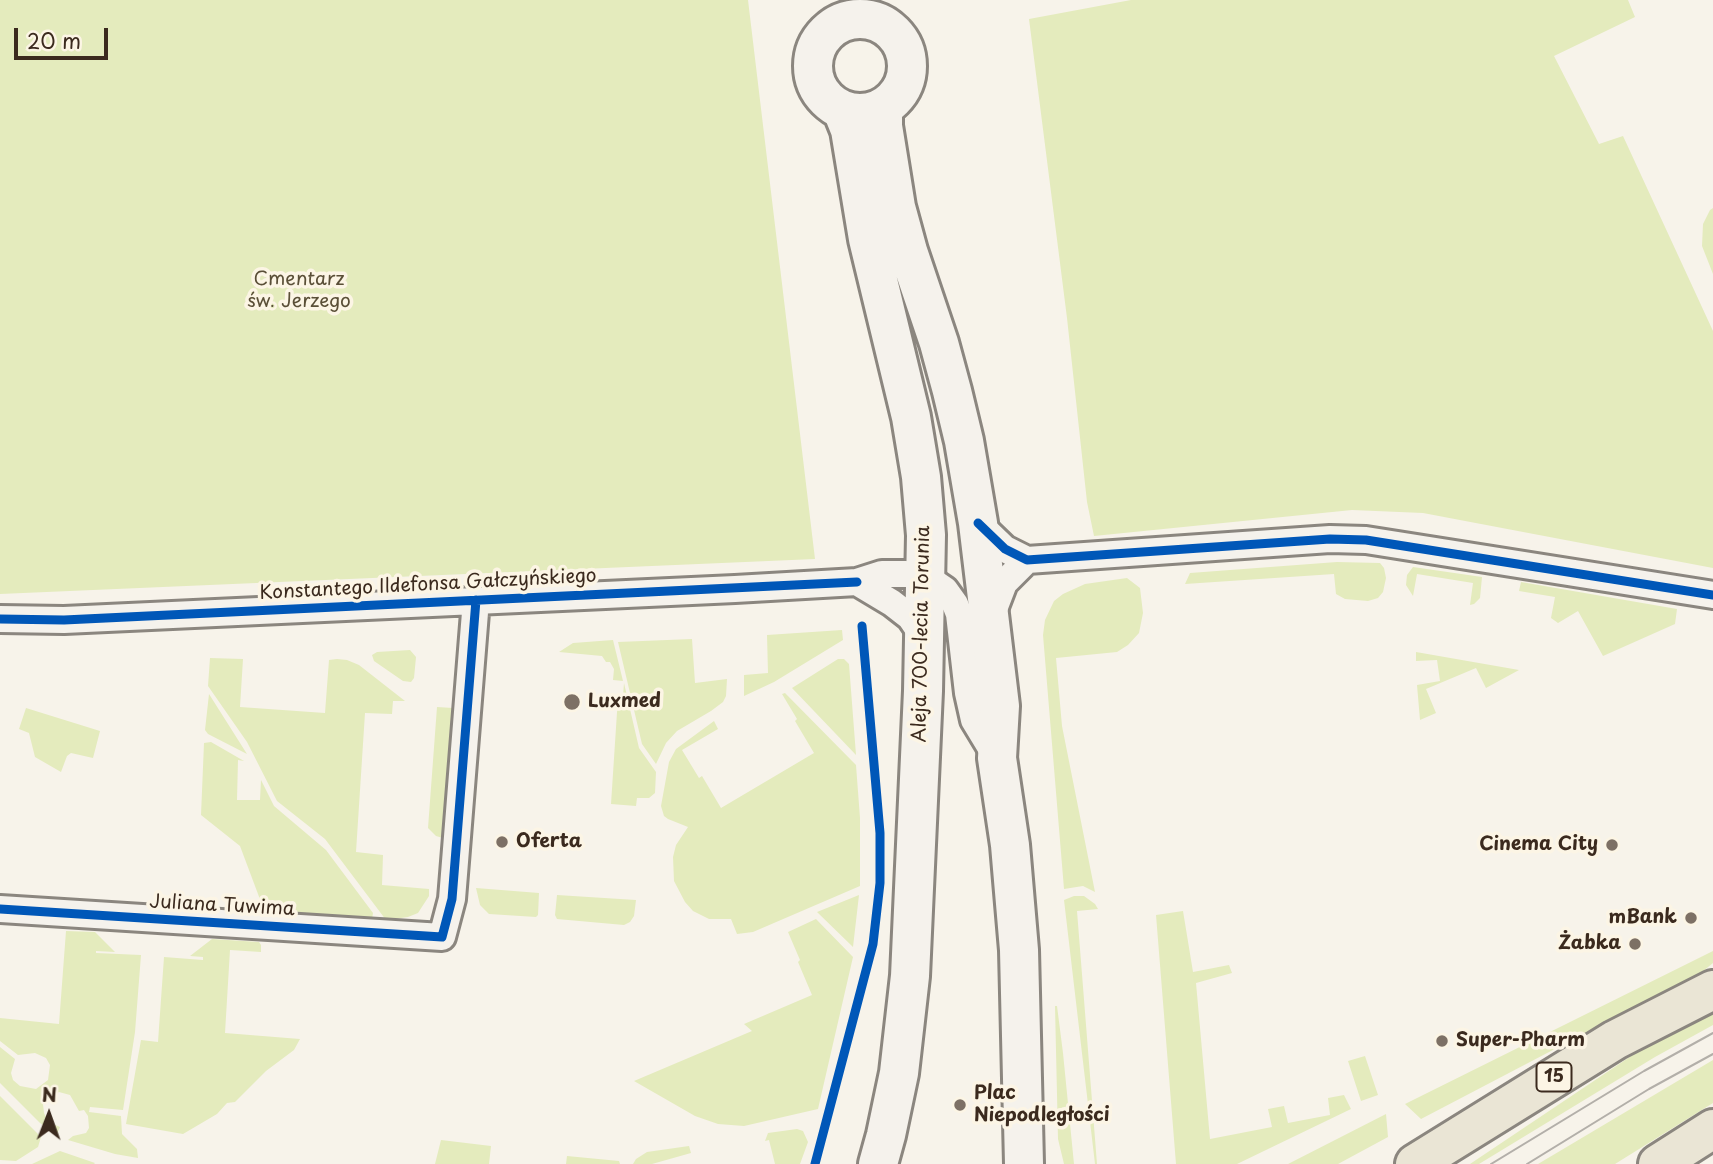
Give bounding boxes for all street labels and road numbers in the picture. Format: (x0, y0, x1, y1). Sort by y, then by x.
street label: Aleja 700-lecia Torunia (909, 525, 935, 743)
street label: Konstantego Ildefonsa Gałczyńskiego (259, 565, 597, 605)
street label: Juliana Tuwima (149, 891, 295, 921)
road number: 15 (1536, 1062, 1572, 1092)

